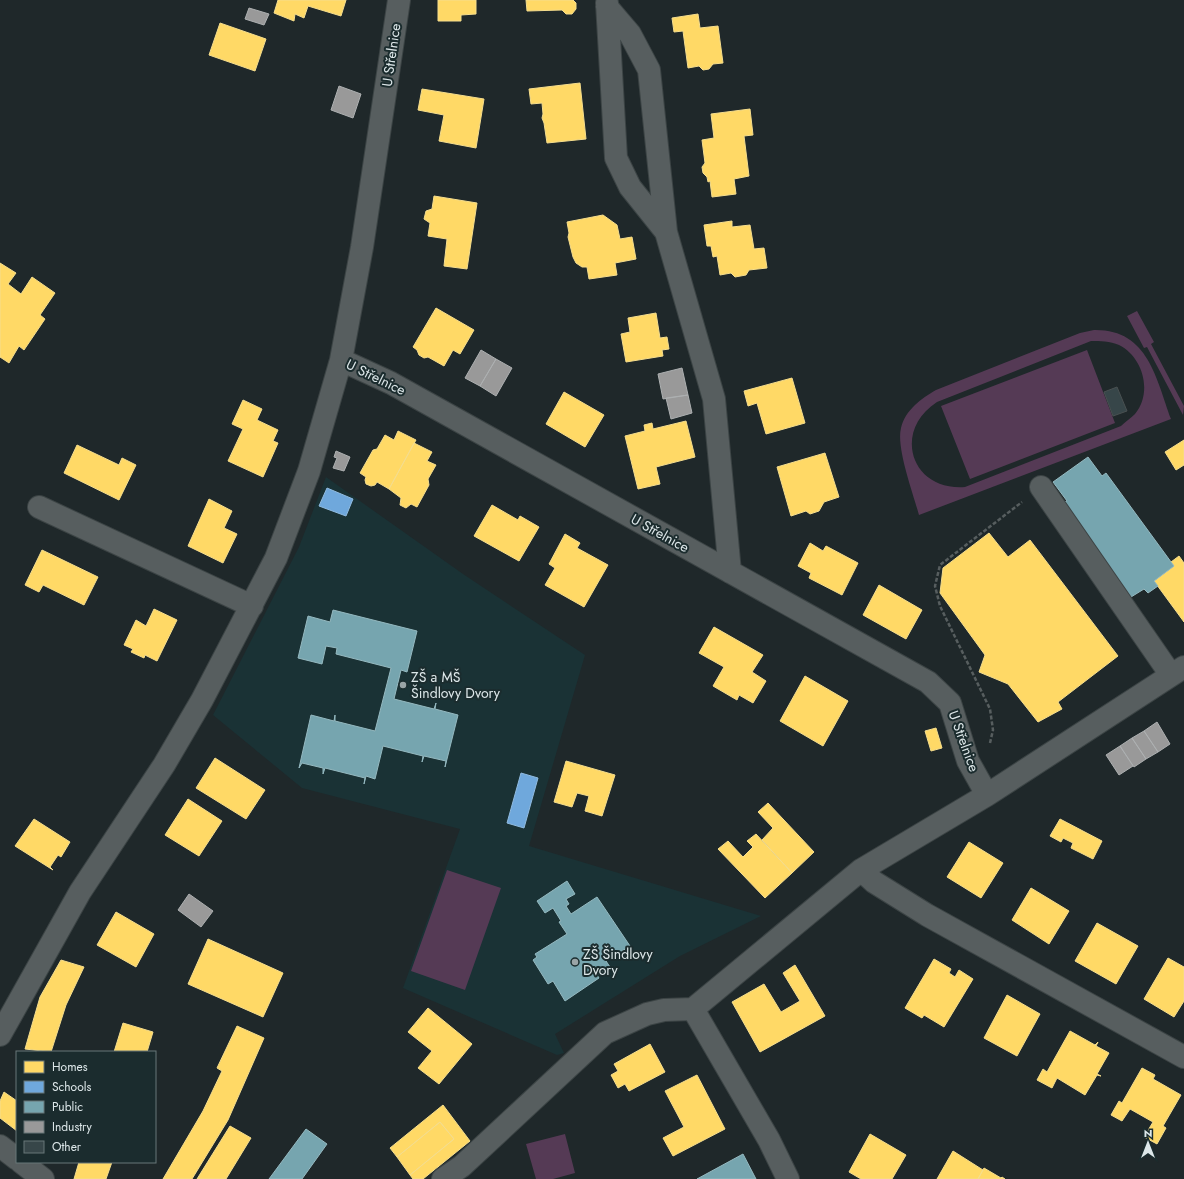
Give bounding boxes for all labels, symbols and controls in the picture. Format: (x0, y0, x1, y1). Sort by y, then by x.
street label: U Střelnice (377, 22, 405, 88)
street label: U Střelnice (343, 354, 409, 400)
street label: U Střelnice (627, 509, 693, 557)
place label: ZŠ a MŠ Šindlovy Dvory (411, 667, 501, 703)
marker: ZŠ a MŠ Šindlovy Dvory (398, 680, 408, 690)
street label: U Střelnice (944, 708, 984, 774)
place label: ZŠ Šindlovy Dvory (583, 944, 653, 980)
marker: ZŠ Šindlovy Dvory (570, 957, 580, 967)
legend (16, 1051, 156, 1163)
text: Homes (52, 1058, 88, 1076)
text: Schools (52, 1078, 91, 1096)
text: Public (52, 1098, 83, 1116)
text: Industry (52, 1118, 93, 1136)
north arrow (1128, 1123, 1168, 1163)
text: N (1144, 1125, 1152, 1141)
text: Other (52, 1138, 82, 1156)

